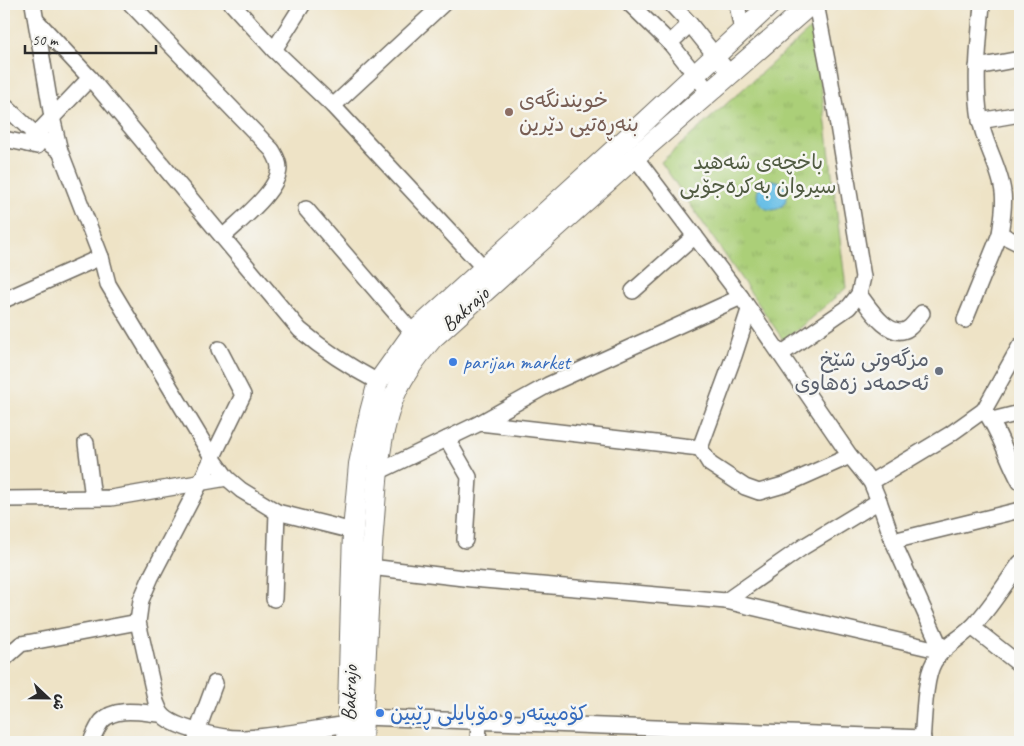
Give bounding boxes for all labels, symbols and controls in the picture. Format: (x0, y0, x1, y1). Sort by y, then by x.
scale bar (25, 22, 156, 54)
text: 50 m (32, 31, 59, 50)
place label: خویندنگەی بنەڕەتیی دێرین (519, 87, 639, 141)
marker: خویندنگەی بنەڕەتیی دێرین (503, 106, 515, 118)
park label: باخچەی شەهید سیروان بەکرەجۆیی (680, 149, 836, 200)
street label: Bakrajo (436, 280, 495, 337)
place label: مزگەوتی شێخ ئەحمەد زەهاوی (794, 346, 929, 396)
place label: parijan market (463, 349, 572, 375)
marker: parijan market (447, 356, 459, 368)
marker: مزگەوتی شێخ ئەحمەد زەهاوی (933, 365, 945, 377)
street label: Bakrajo (335, 663, 363, 721)
north arrow (22, 674, 72, 724)
text: ش (49, 692, 70, 713)
place label: کۆمپیتەر و مۆبایلی ڕێبین (390, 700, 587, 730)
marker: کۆمپیتەر و مۆبایلی ڕێبین (374, 707, 386, 719)

